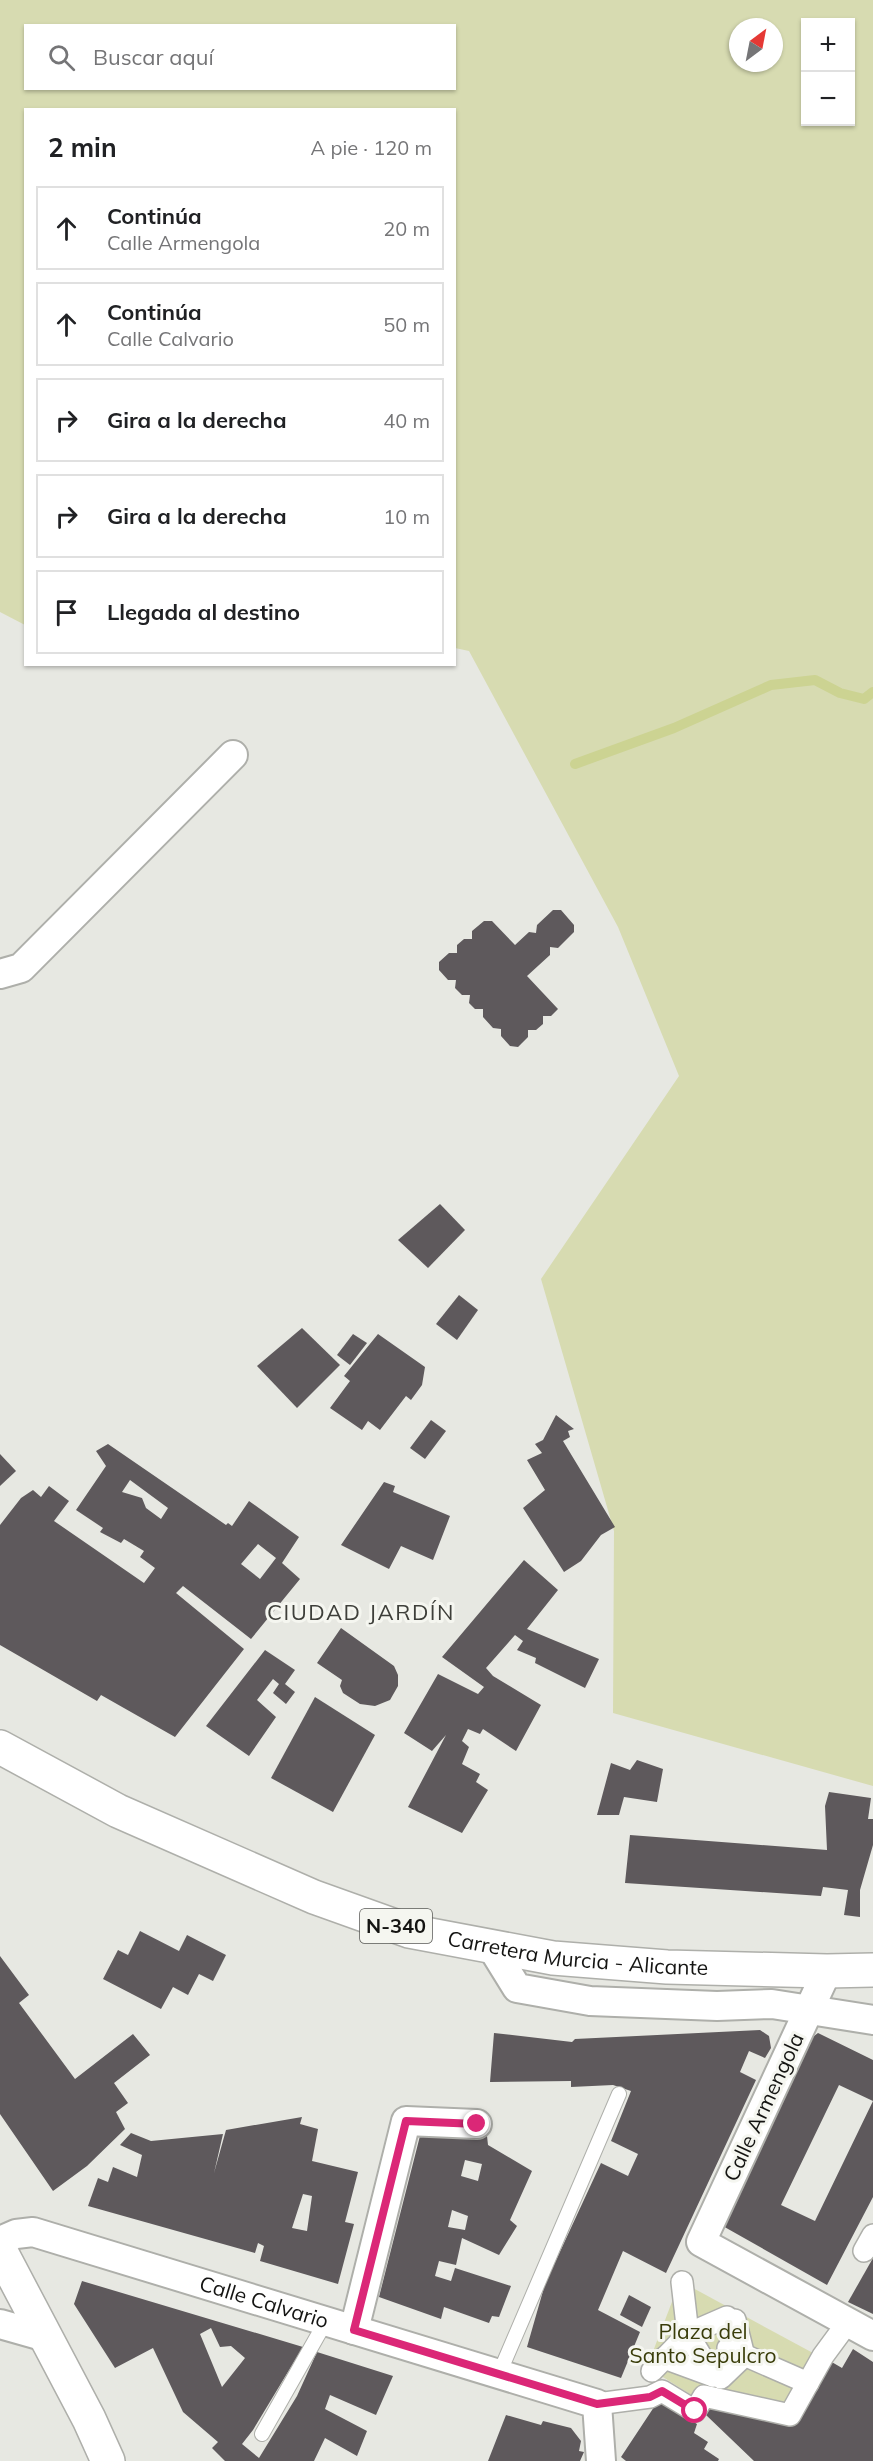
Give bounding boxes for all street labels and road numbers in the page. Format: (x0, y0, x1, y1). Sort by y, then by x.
road number: N-340 (360, 1909, 432, 1943)
street label: Carretera Murcia - Alicante (446, 1925, 709, 1980)
street label: Calle Armengola (717, 2028, 809, 2185)
street label: Calle Calvario (197, 2270, 332, 2333)

